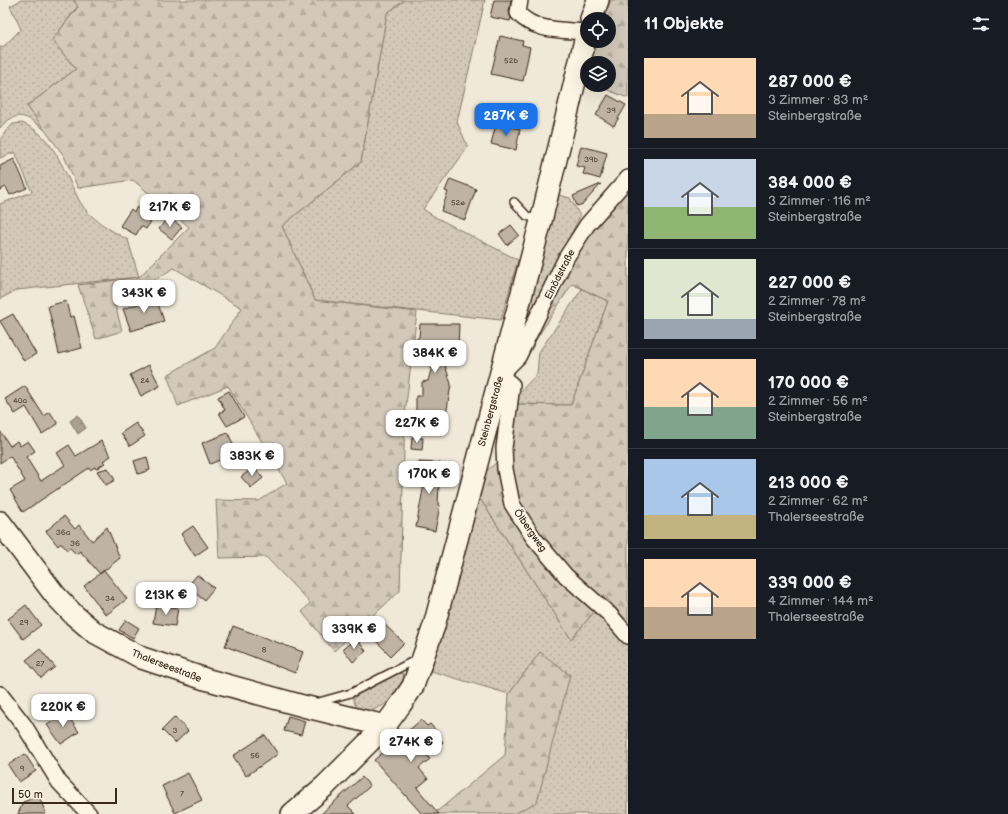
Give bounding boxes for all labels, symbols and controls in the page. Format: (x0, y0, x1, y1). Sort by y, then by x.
map controls (580, 12, 616, 92)
button: locate (580, 12, 616, 48)
icon: filters (970, 13, 992, 35)
text: 11 Objekte (644, 14, 724, 34)
house number: 52b (504, 56, 518, 65)
button: layers (580, 56, 616, 92)
text: 287 000 € (768, 72, 852, 92)
icon: home (676, 74, 724, 122)
text: 3 Zimmer · 83 m² (768, 92, 868, 108)
pin: 287K € (473, 103, 539, 137)
house number: 39 (606, 106, 616, 115)
text: 287K € (484, 108, 528, 124)
text: Steinbergstraße (768, 108, 862, 124)
house number: 39b (584, 155, 599, 164)
text: 384 000 € (768, 173, 852, 193)
icon: home (676, 175, 724, 223)
text: 3 Zimmer · 116 m² (768, 193, 871, 209)
pin: 217K € (137, 194, 203, 228)
house number: 52e (451, 198, 465, 207)
text: 217K € (149, 199, 191, 215)
text: Steinbergstraße (768, 209, 862, 225)
street label: Einödstraße (542, 247, 578, 301)
text: 227 000 € (768, 273, 851, 293)
icon: home (676, 275, 724, 323)
pin: 343K € (111, 280, 177, 314)
text: 343K € (122, 285, 167, 301)
text: 2 Zimmer · 78 m² (768, 293, 866, 309)
text: Steinbergstraße (768, 309, 862, 325)
pin: 384K € (402, 340, 468, 374)
text: 384K € (412, 345, 458, 361)
text: 170 000 € (768, 373, 849, 393)
street label: Steinbergstraße (476, 375, 506, 448)
icon: home (676, 375, 724, 423)
house number: 24 (140, 376, 150, 385)
text: 2 Zimmer · 56 m² (768, 393, 868, 409)
house number: 40a (13, 396, 28, 405)
text: Steinbergstraße (768, 409, 862, 425)
pin: 227K € (384, 410, 450, 444)
text: 227K € (395, 415, 439, 431)
pin: 383K € (219, 443, 285, 477)
text: 383K € (229, 448, 275, 464)
pin: 170K € (396, 461, 462, 495)
text: 170K € (408, 466, 450, 482)
text: 213 000 € (768, 473, 849, 493)
icon: home (676, 475, 724, 523)
text: 2 Zimmer · 62 m² (768, 493, 868, 509)
street label: Ölbergweg (511, 507, 549, 554)
text: Thalerseestraße (768, 509, 864, 525)
house number: 36a (56, 528, 71, 537)
house number: 36 (70, 539, 80, 548)
text: 339 000 € (768, 573, 852, 593)
icon: home (676, 575, 724, 623)
pin: 213K € (133, 582, 199, 616)
text: 213K € (145, 587, 187, 603)
text: 4 Zimmer · 144 m² (768, 593, 874, 609)
house number: 34 (105, 594, 115, 603)
text: Thalerseestraße (768, 609, 864, 625)
pin: 339K € (321, 616, 387, 650)
house number: 29 (19, 618, 29, 627)
text: 339K € (332, 621, 376, 637)
house number: 8 (262, 645, 267, 654)
street label: Thalerseestraße (130, 647, 203, 685)
house number: 27 (36, 659, 44, 668)
pin: 220K € (30, 694, 96, 728)
text: 220K € (40, 699, 86, 715)
house number: 3 (173, 726, 178, 735)
pin: 274K € (378, 729, 444, 763)
text: 274K € (389, 734, 433, 750)
house number: 56 (250, 751, 260, 760)
house number: 9 (20, 764, 25, 773)
scale bar (12, 786, 117, 805)
text: 50 m (18, 788, 43, 801)
house number: 7 (180, 789, 184, 798)

